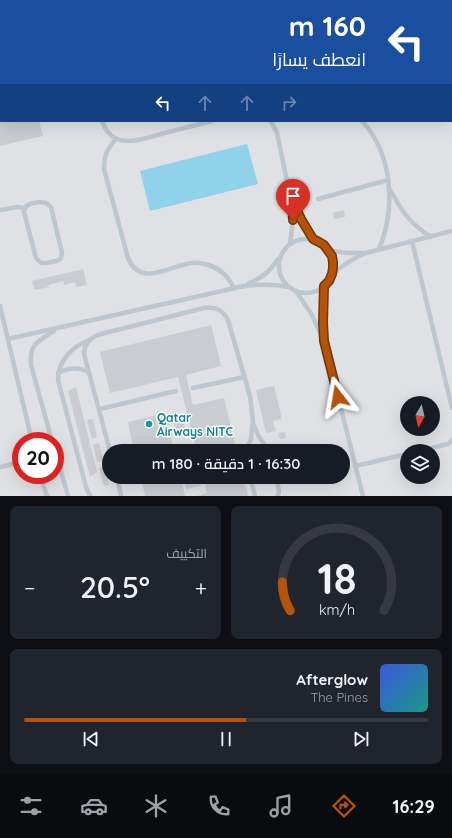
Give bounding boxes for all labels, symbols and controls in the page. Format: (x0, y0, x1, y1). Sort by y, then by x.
text: 160 m (289, 8, 366, 43)
icon: left (380, 16, 432, 68)
text: انعطف يسارًا (272, 48, 366, 71)
icon: left (152, 92, 174, 114)
icon: ahead (194, 92, 216, 114)
icon: ahead (236, 92, 258, 114)
icon: right (278, 92, 300, 114)
pin (276, 179, 310, 220)
icon: arrive (282, 185, 304, 207)
position arrow (317, 376, 359, 418)
north arrow (400, 396, 440, 436)
map controls (400, 396, 440, 484)
place label: Qatar Airways NITC (157, 410, 234, 439)
marker: Qatar Airways NITC (144, 419, 154, 429)
speed limit sign: 20 (12, 432, 64, 484)
button: layers (400, 444, 440, 484)
text: 16:30 · 1 دقيقة · 180 m (152, 454, 300, 473)
text: التكييف (166, 545, 207, 561)
text: 18 (317, 551, 356, 603)
text: 20.5° (80, 568, 150, 606)
text: − (24, 574, 35, 602)
text: + (195, 574, 207, 602)
text: km/h (318, 600, 355, 618)
text: Afterglow (296, 670, 368, 689)
text: The Pines (310, 689, 368, 705)
icon: previous (80, 728, 102, 750)
icon: pause (215, 728, 237, 750)
icon: next (350, 728, 372, 750)
icon: filters (17, 792, 45, 820)
icon: car (80, 792, 108, 820)
icon: climate (142, 792, 170, 820)
icon: phone (205, 792, 233, 820)
icon: music (267, 792, 295, 820)
icon: directions (330, 792, 358, 820)
text: 16:29 (392, 795, 435, 818)

